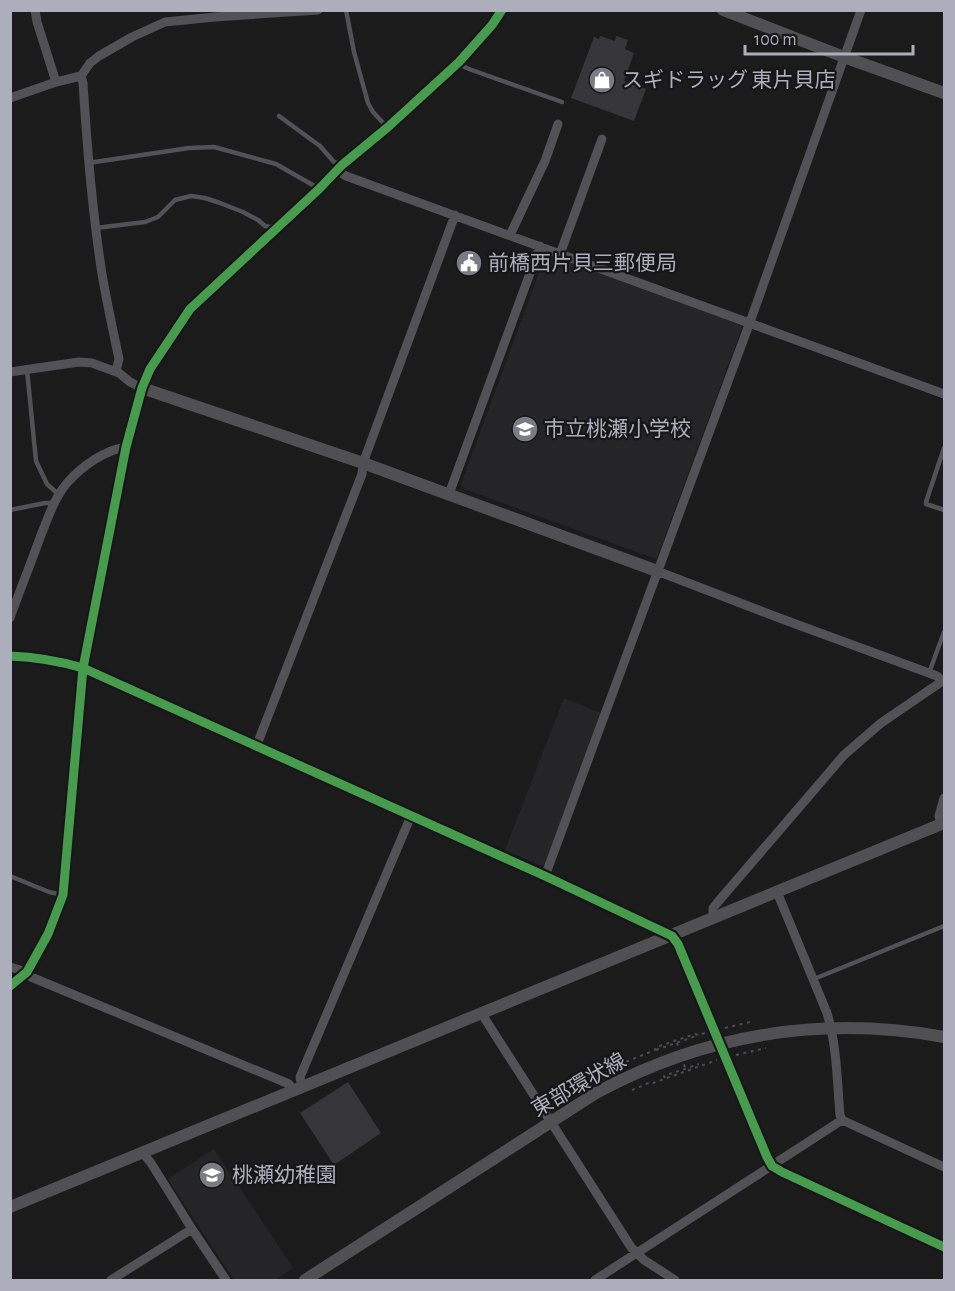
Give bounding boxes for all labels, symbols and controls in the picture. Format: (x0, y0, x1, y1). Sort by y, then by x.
scale bar (745, 18, 913, 56)
text: 100 m (754, 31, 797, 49)
shop icon: スギドラッグ 東片貝店 (587, 65, 617, 95)
place label: スギドラッグ 東片貝店 (622, 69, 835, 91)
public building icon: 前橋西片貝三郵便局 (454, 248, 484, 278)
place label: 前橋西片貝三郵便局 (488, 252, 677, 274)
school or university icon: 市立桃瀬小学校 (510, 414, 540, 444)
place label: 市立桃瀬小学校 (544, 418, 691, 440)
street label: 東部環状線 (528, 1049, 630, 1120)
school or university icon: 桃瀬幼稚園 (197, 1160, 227, 1190)
place label: 桃瀬幼稚園 (232, 1164, 337, 1186)

